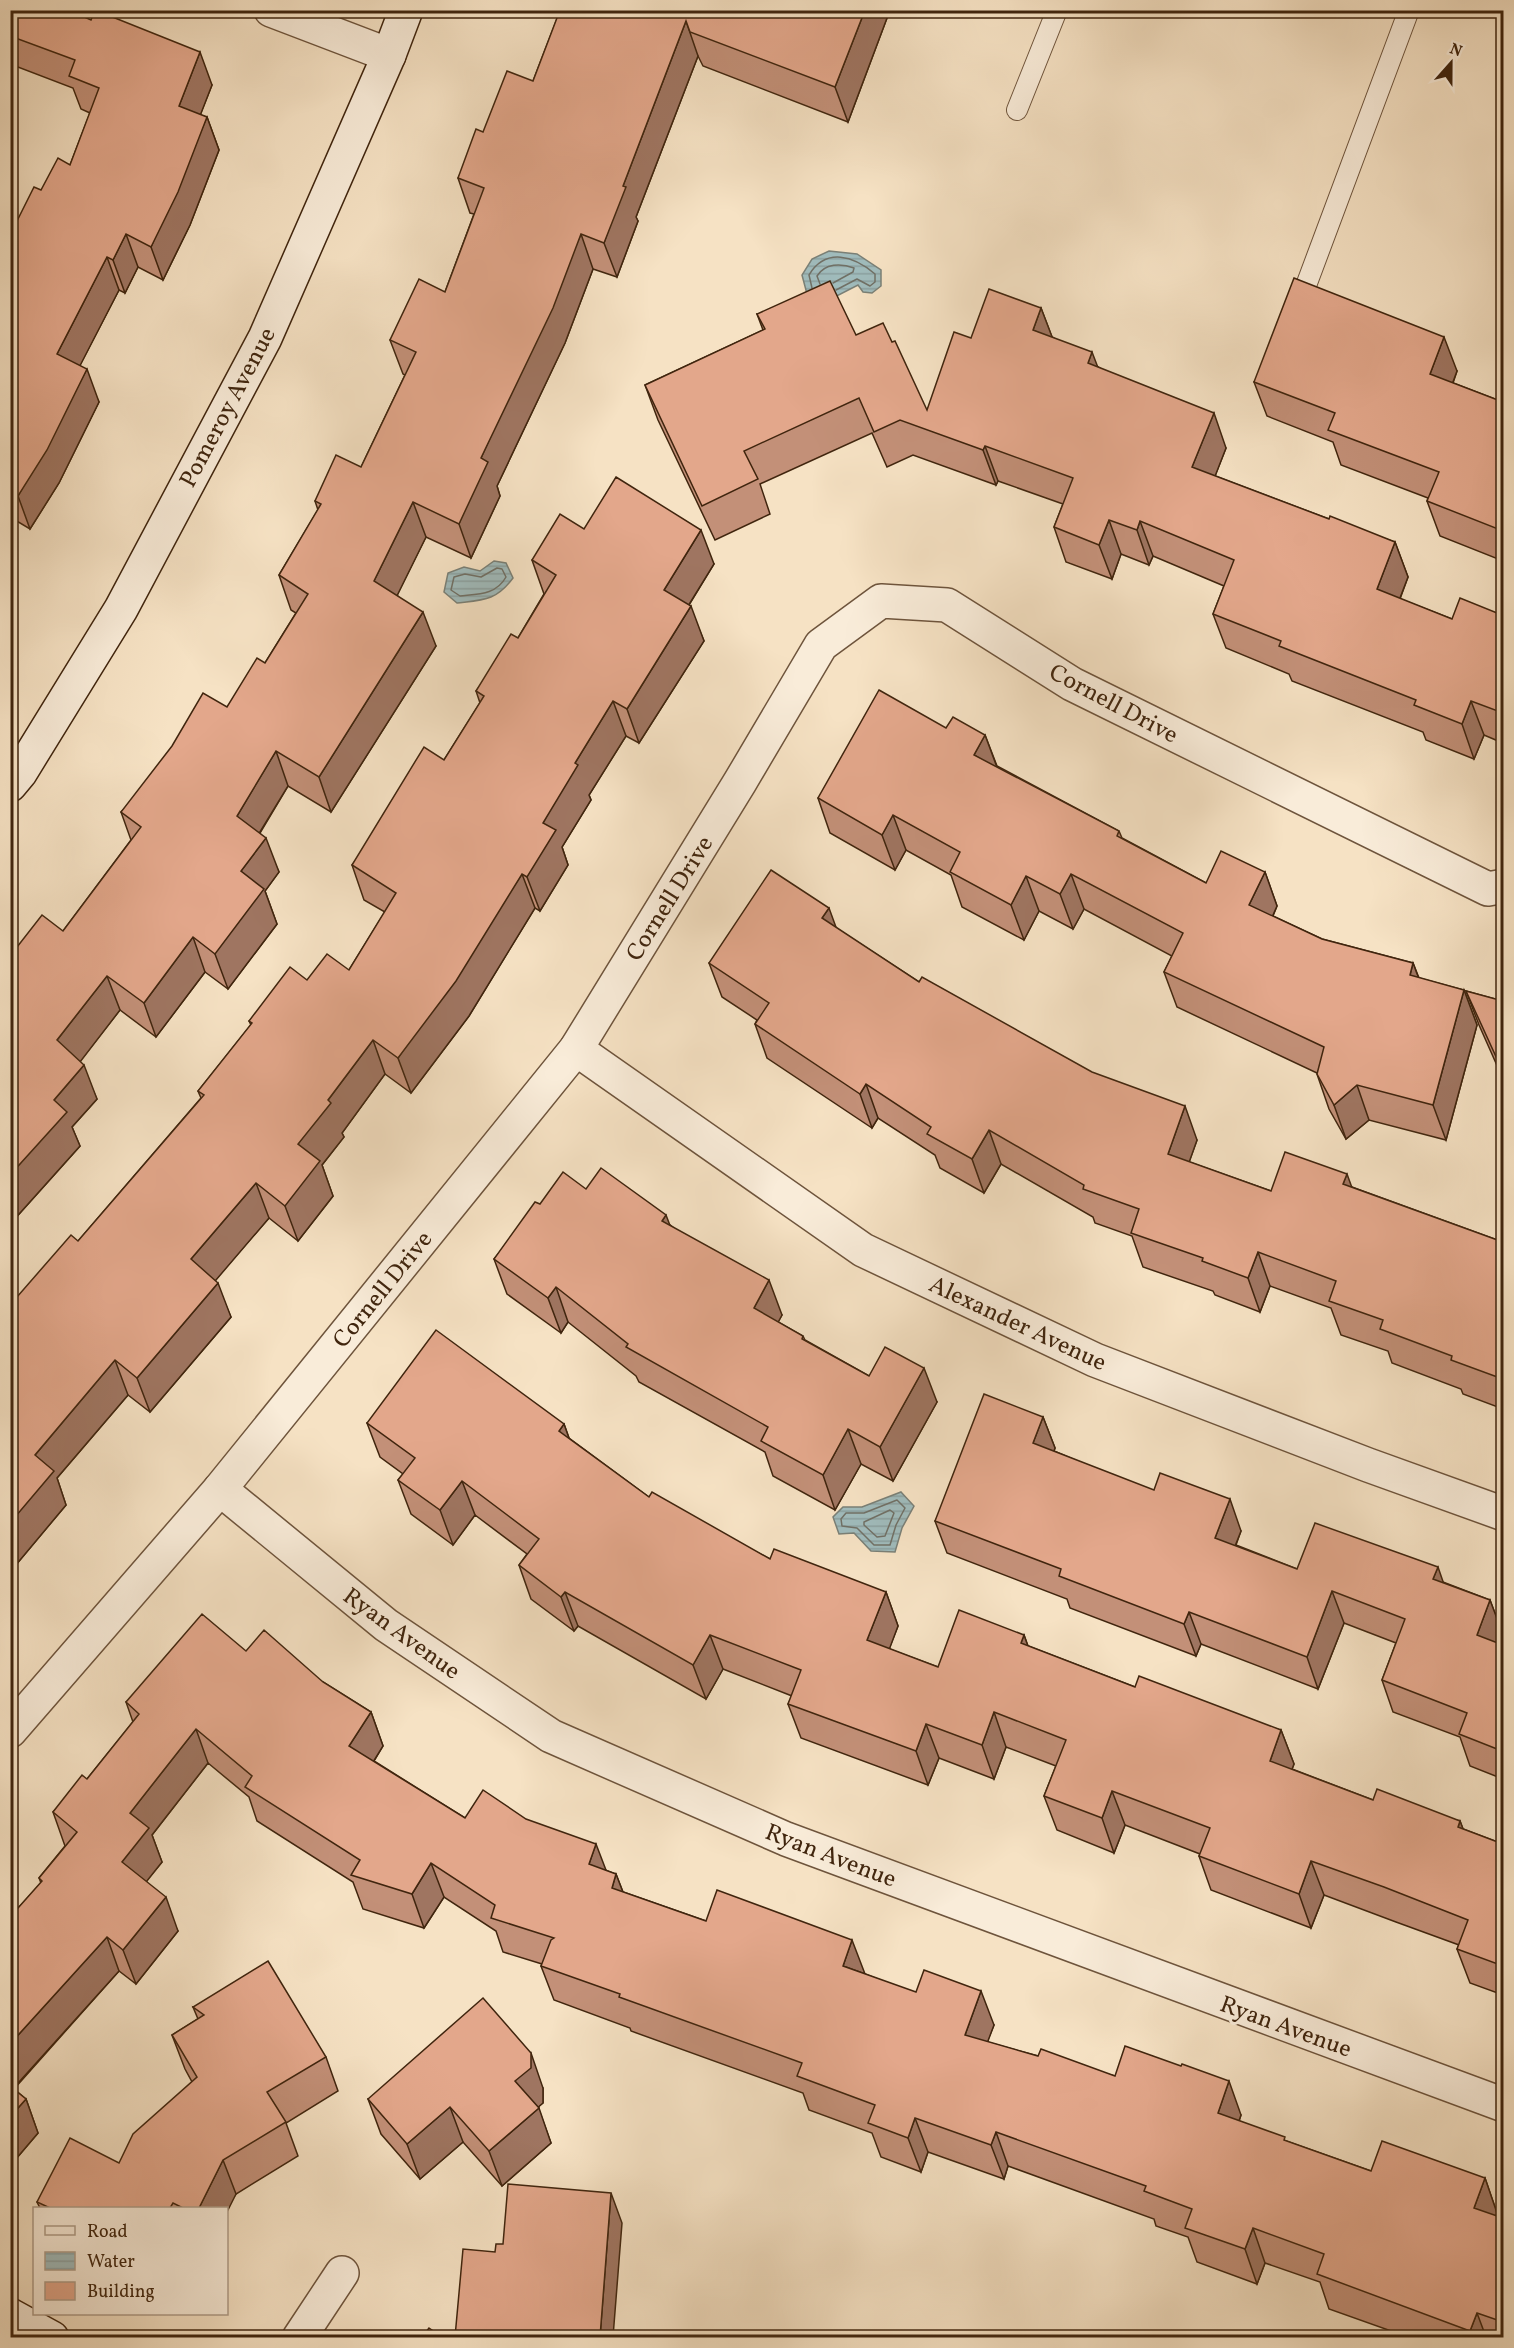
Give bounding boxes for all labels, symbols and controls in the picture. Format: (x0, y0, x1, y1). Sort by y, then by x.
north arrow (1421, 33, 1481, 93)
text: N (1446, 39, 1465, 63)
street label: Pomeroy Avenue (172, 322, 285, 494)
street label: Cornell Drive (1042, 656, 1184, 753)
street label: Cornell Drive (619, 830, 723, 968)
street label: Cornell Drive (326, 1224, 441, 1356)
street label: Alexander Avenue (923, 1269, 1112, 1381)
street label: Ryan Avenue (335, 1580, 467, 1689)
street label: Ryan Avenue (760, 1816, 901, 1897)
street label: Ryan Avenue (1215, 1988, 1356, 2067)
legend (33, 2207, 228, 2315)
text: Road (87, 2220, 128, 2245)
text: Water (87, 2250, 135, 2275)
text: Building (87, 2280, 155, 2305)

